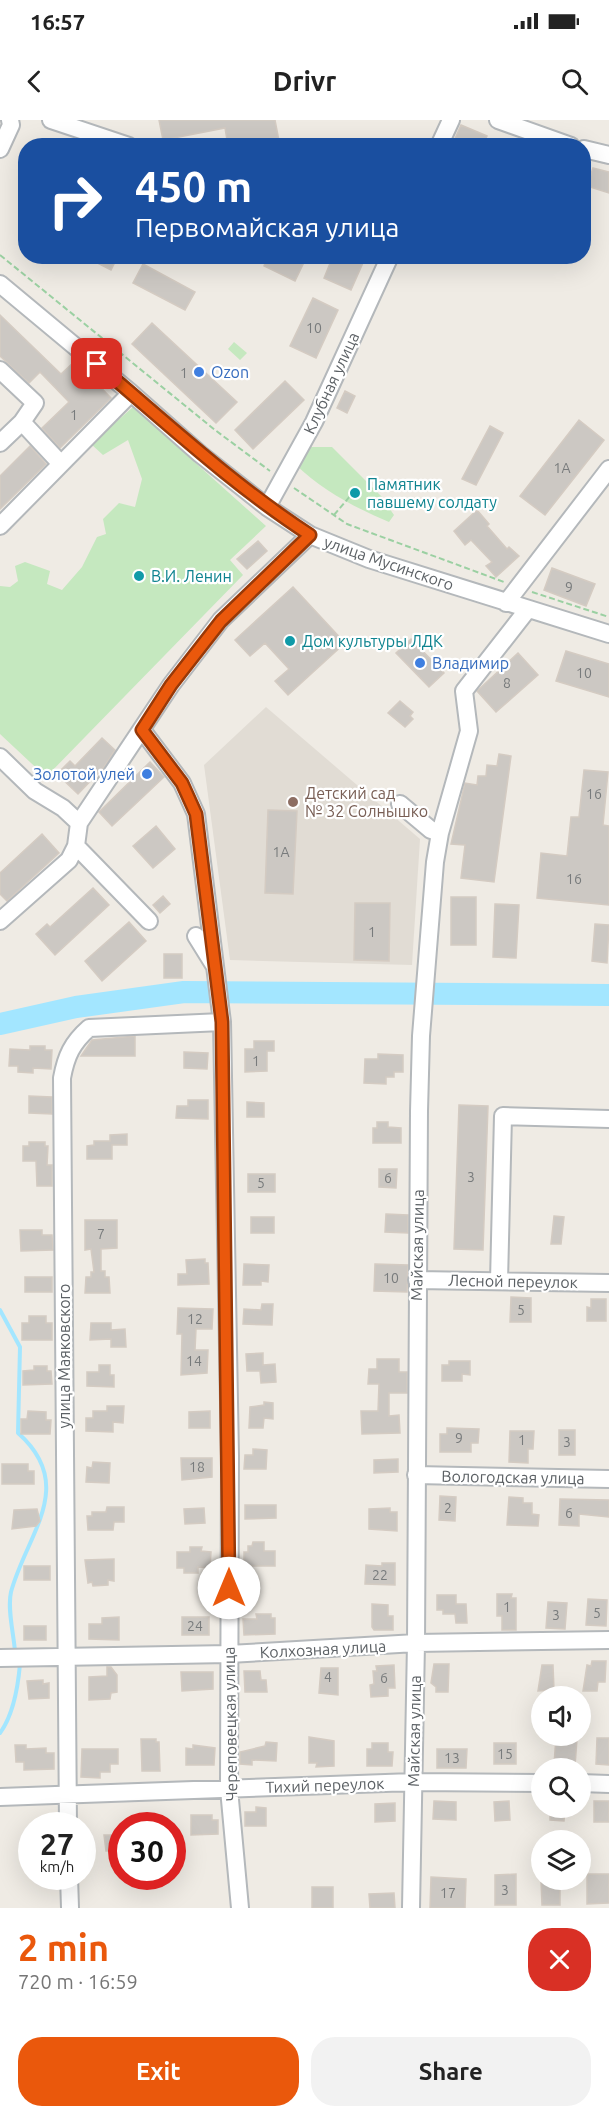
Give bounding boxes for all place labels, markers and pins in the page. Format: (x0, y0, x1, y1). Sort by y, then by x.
pin (71, 338, 122, 389)
place label: Ozon (211, 363, 249, 381)
marker: Ozon (192, 365, 206, 379)
place label: Памятник павшему солдату (367, 475, 497, 511)
marker: Памятник павшему солдату (348, 486, 362, 500)
place label: В.И. Ленин (151, 567, 232, 585)
marker: В.И. Ленин (132, 569, 146, 583)
place label: Дом культуры ЛДК (302, 632, 443, 650)
marker: Дом культуры ЛДК (283, 634, 297, 648)
place label: Владимир (432, 654, 509, 672)
marker: Владимир (413, 656, 427, 670)
place label: Золотой улей (33, 765, 135, 783)
marker: Золотой улей (140, 767, 154, 781)
place label: Детский сад № 32 Солнышко (305, 784, 428, 820)
marker: Детский сад № 32 Солнышко (286, 795, 300, 809)

